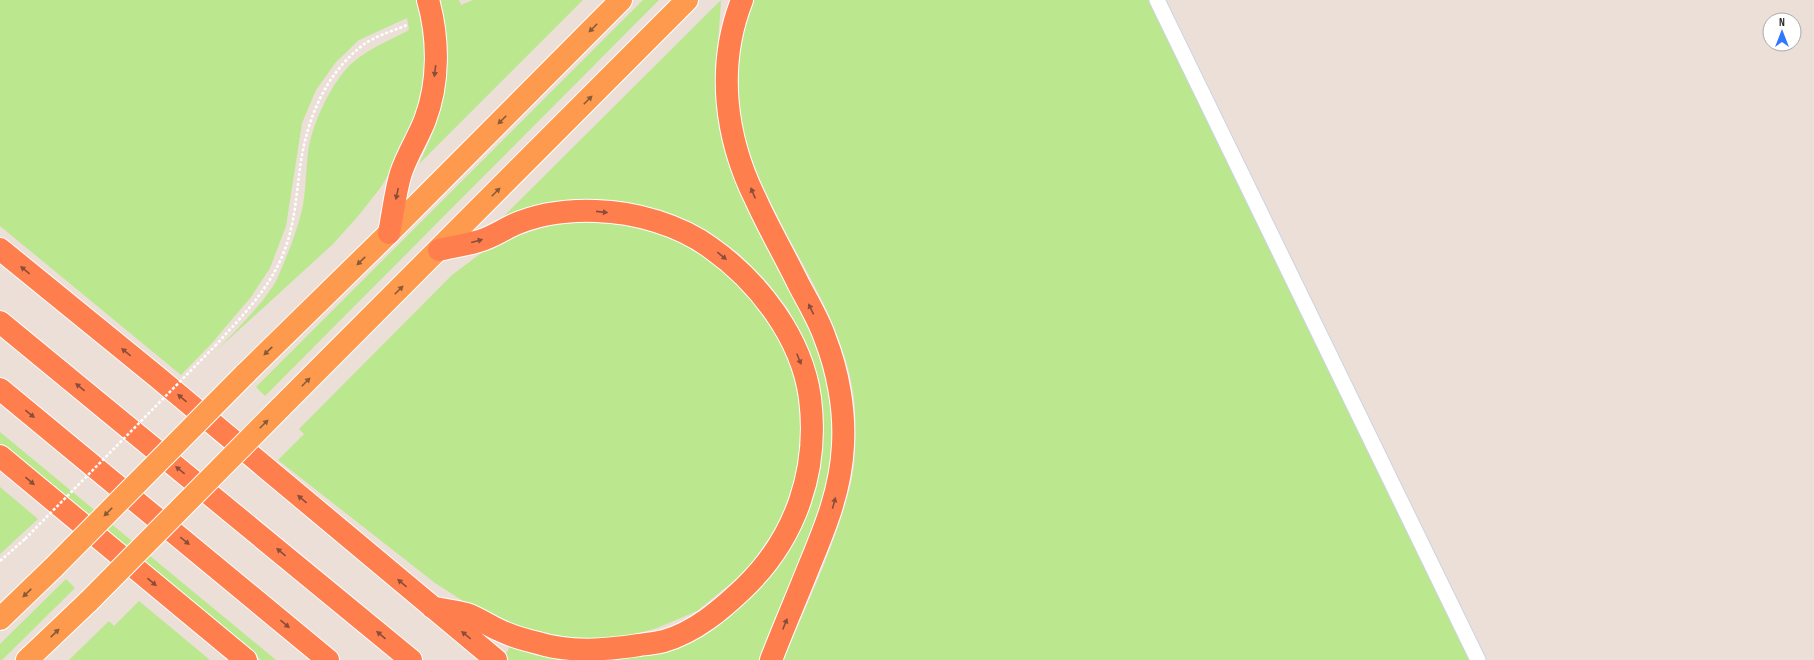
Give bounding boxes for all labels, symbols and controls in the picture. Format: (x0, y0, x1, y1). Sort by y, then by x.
north arrow (1762, 12, 1802, 52)
text: N (1779, 16, 1785, 29)
one-way arrow (588, 23, 598, 33)
one-way arrow (432, 65, 438, 77)
one-way arrow (583, 95, 593, 105)
one-way arrow (497, 115, 507, 125)
one-way arrow (491, 187, 501, 197)
one-way arrow (749, 187, 755, 199)
one-way arrow (393, 188, 399, 200)
one-way arrow (596, 209, 608, 215)
one-way arrow (472, 238, 484, 244)
one-way arrow (716, 252, 727, 261)
one-way arrow (356, 256, 366, 265)
one-way arrow (19, 265, 30, 274)
one-way arrow (394, 285, 404, 295)
one-way arrow (808, 304, 814, 315)
one-way arrow (263, 346, 273, 356)
one-way arrow (120, 347, 131, 356)
one-way arrow (796, 353, 802, 364)
one-way arrow (302, 377, 311, 387)
one-way arrow (74, 383, 85, 392)
one-way arrow (177, 394, 187, 403)
one-way arrow (25, 410, 36, 419)
one-way arrow (259, 419, 269, 429)
one-way arrow (175, 465, 186, 474)
one-way arrow (25, 477, 35, 486)
one-way arrow (297, 495, 307, 504)
one-way arrow (831, 497, 837, 509)
one-way arrow (103, 507, 113, 517)
one-way arrow (179, 537, 190, 546)
one-way arrow (275, 548, 286, 557)
one-way arrow (146, 578, 157, 587)
one-way arrow (397, 578, 407, 587)
one-way arrow (22, 588, 32, 598)
one-way arrow (783, 617, 789, 629)
one-way arrow (279, 620, 290, 629)
one-way arrow (51, 629, 60, 638)
one-way arrow (375, 631, 386, 640)
one-way arrow (460, 631, 471, 640)

